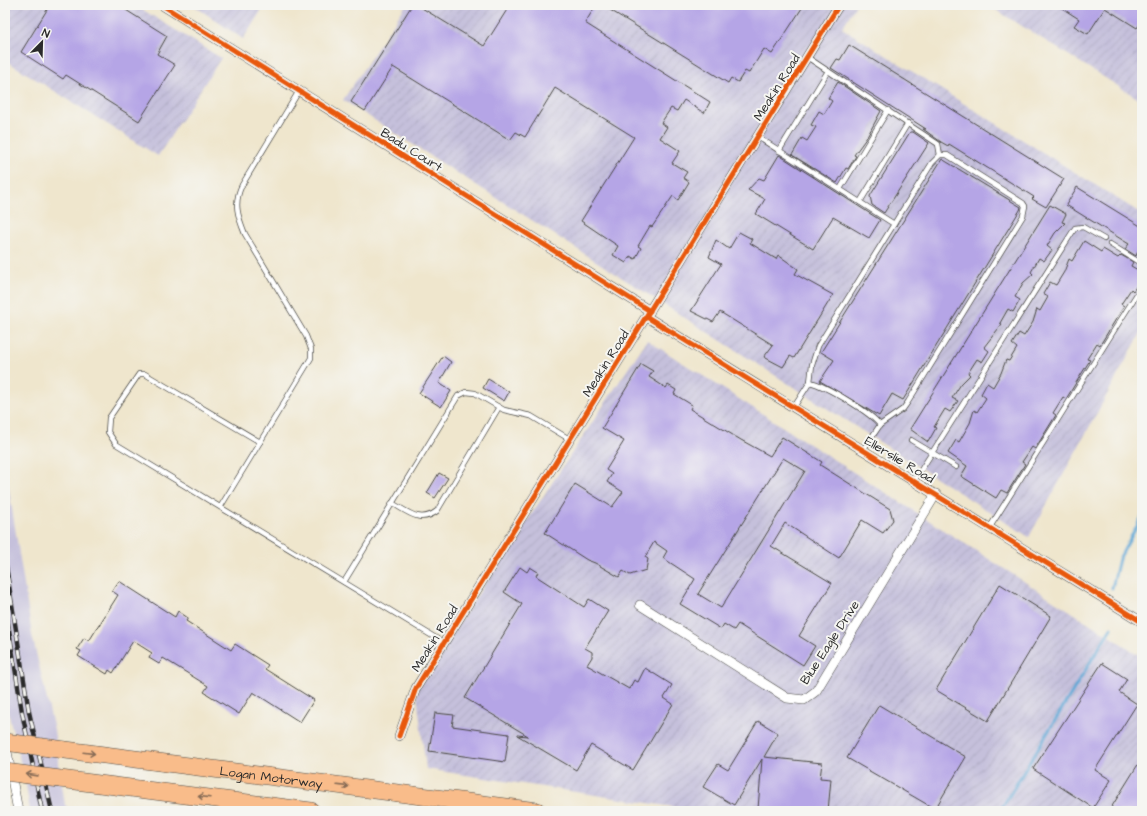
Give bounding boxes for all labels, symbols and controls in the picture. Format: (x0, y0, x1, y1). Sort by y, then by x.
north arrow (22, 22, 62, 62)
text: N (40, 25, 52, 42)
street label: Meakin Road (749, 50, 805, 124)
street label: Badu Court (377, 124, 446, 176)
street label: Meakin Road (578, 326, 634, 400)
street label: Ellerslie Road (861, 432, 938, 488)
street label: Blue Eagle Drive (796, 597, 865, 689)
street label: Meakin Road (407, 601, 463, 675)
one-way arrow (82, 749, 95, 757)
street label: Logan Motorway (219, 762, 324, 794)
one-way arrow (26, 771, 39, 779)
one-way arrow (336, 782, 349, 790)
one-way arrow (197, 793, 210, 801)

